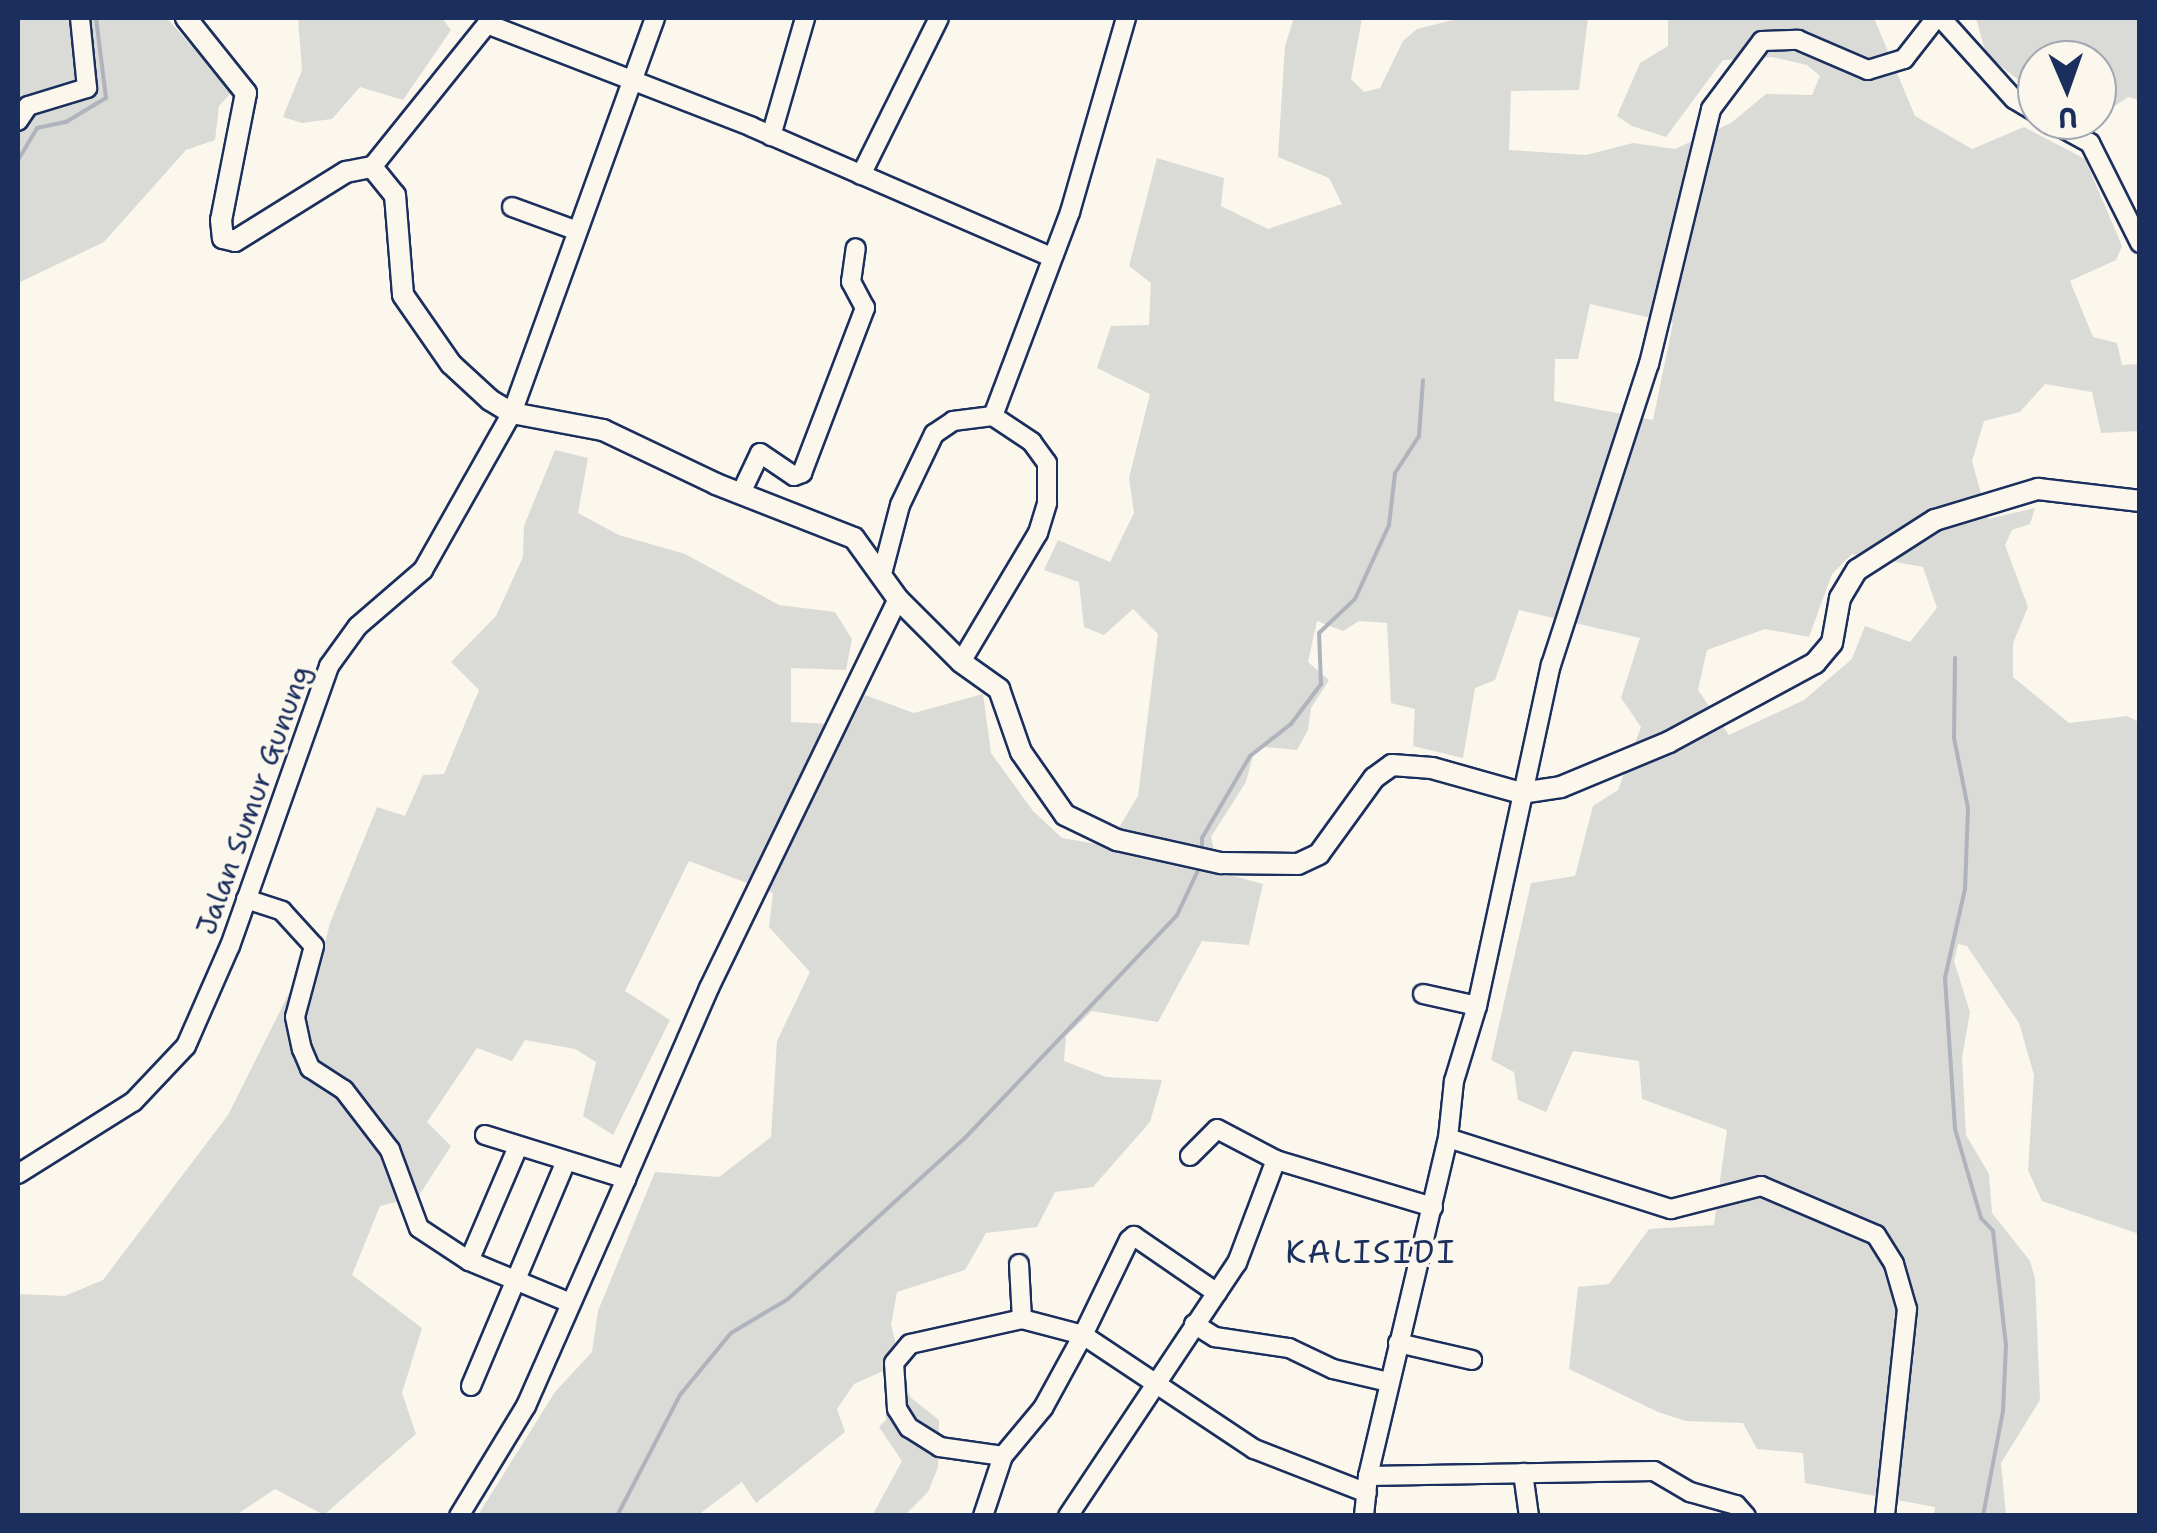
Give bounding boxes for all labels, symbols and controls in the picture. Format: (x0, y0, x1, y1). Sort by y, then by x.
north arrow (2017, 40, 2117, 140)
text: U (2058, 99, 2078, 137)
street label: Jalan Sumur Gunung (189, 661, 317, 939)
district label: KALISIDI (1285, 1233, 1457, 1271)

